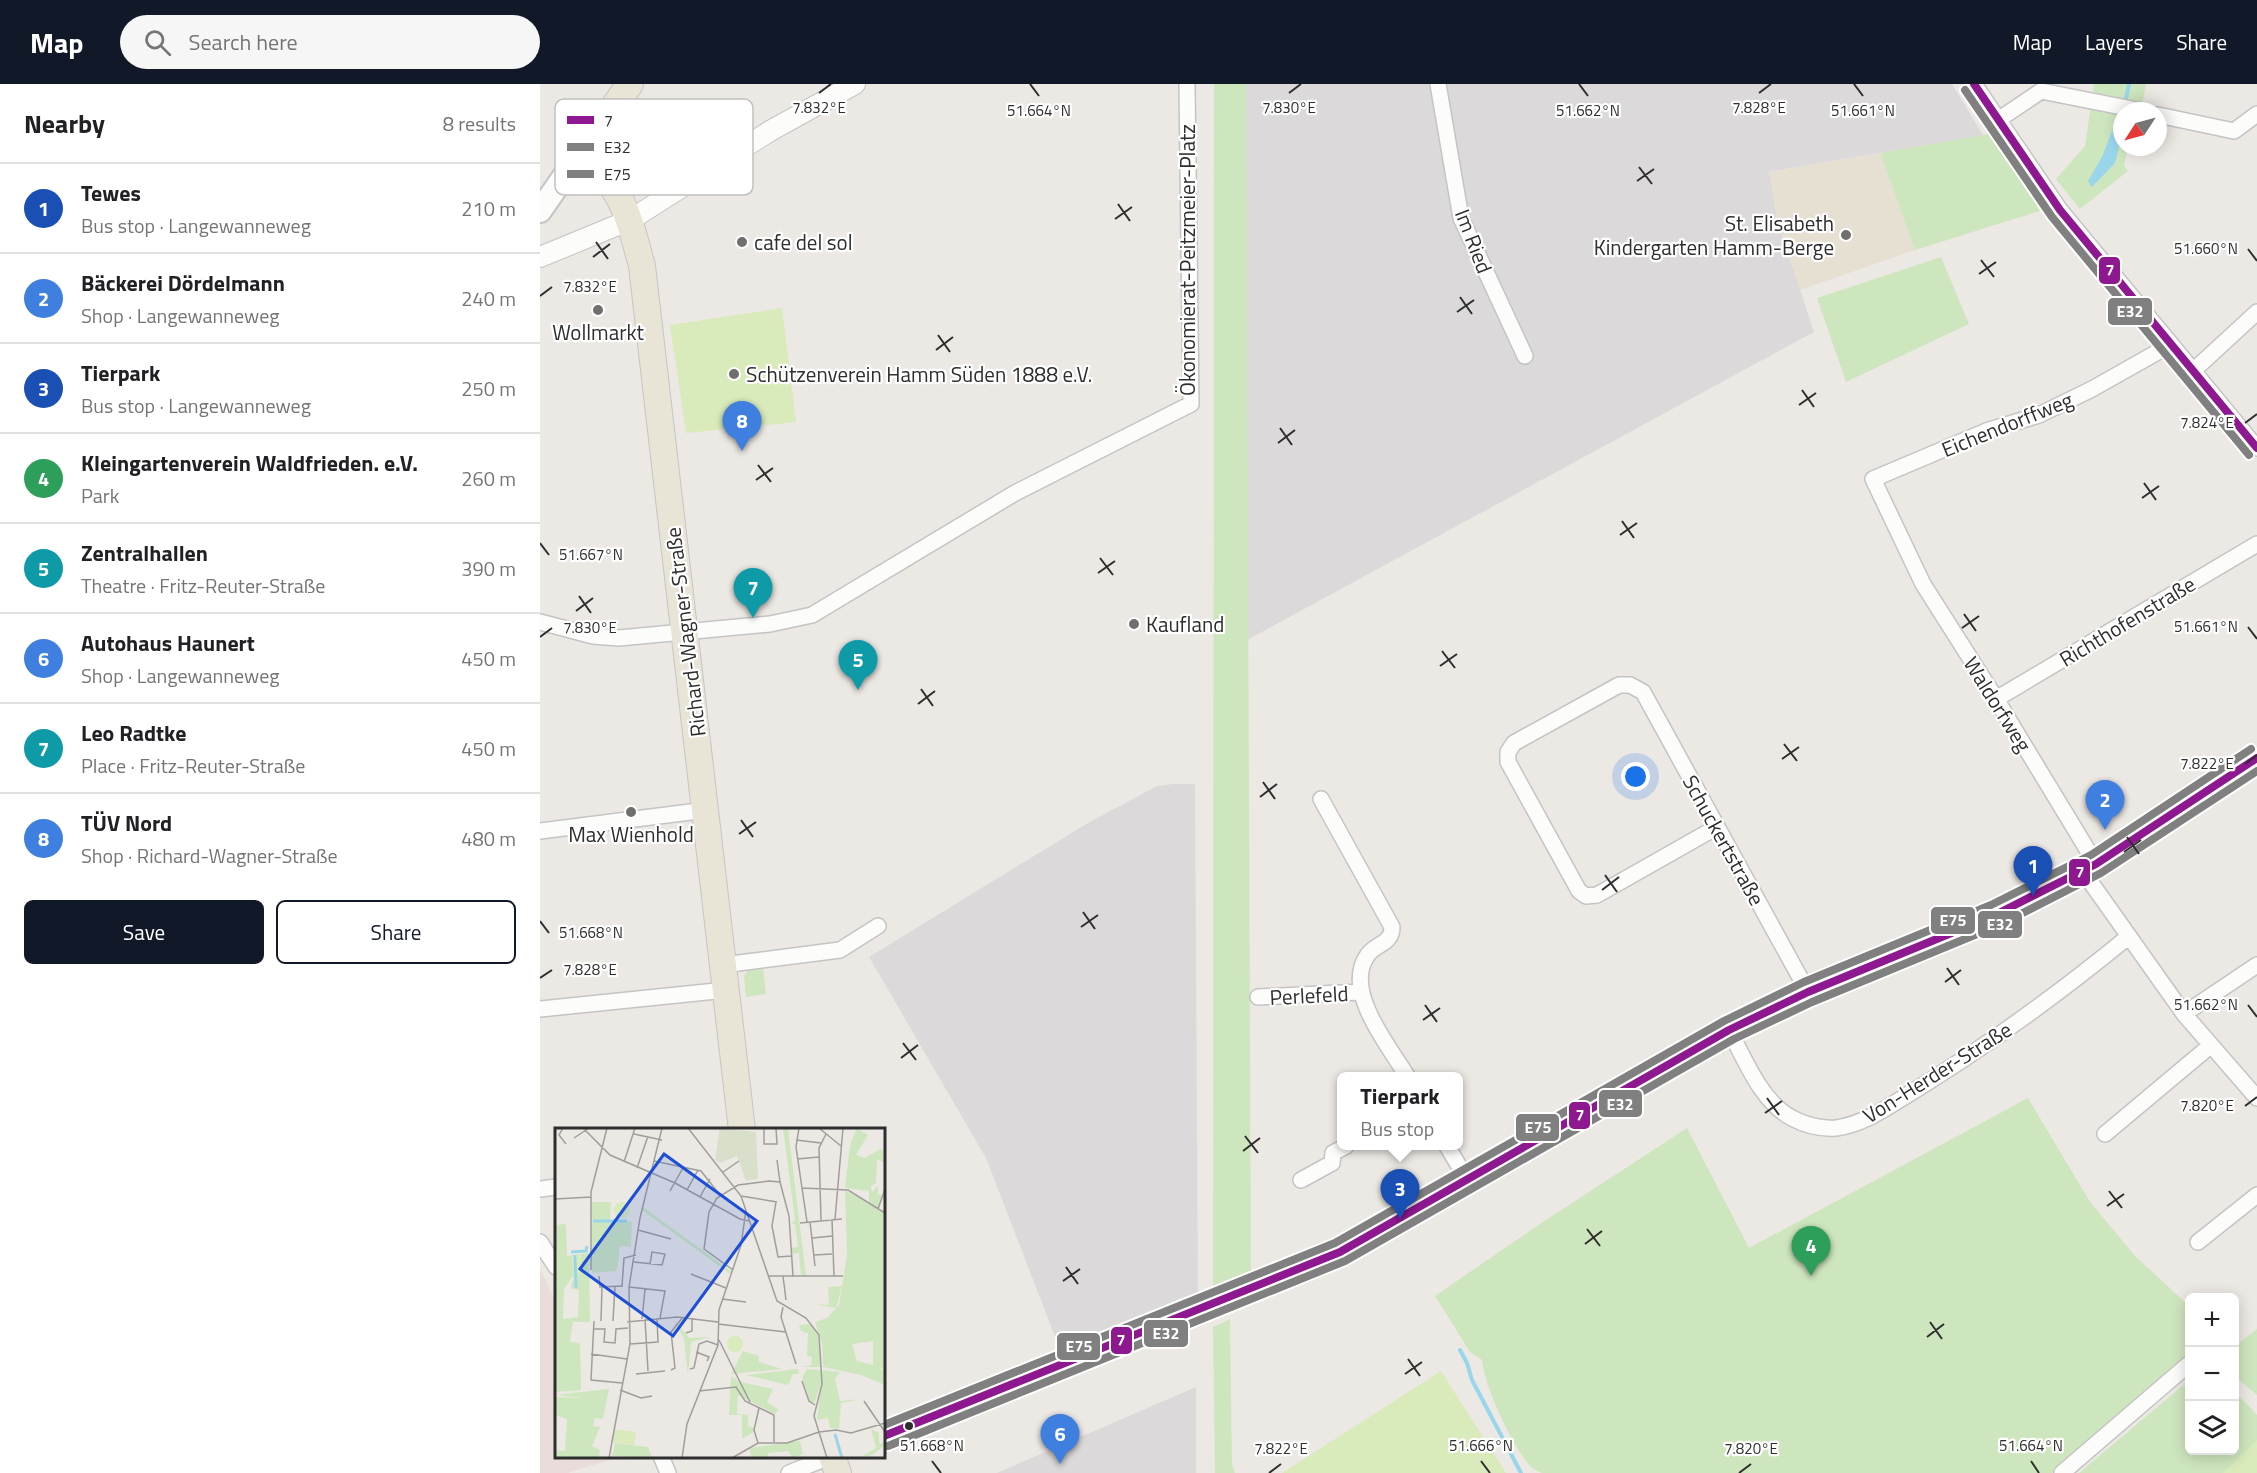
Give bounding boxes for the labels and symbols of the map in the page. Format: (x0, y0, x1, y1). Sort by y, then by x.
text: 7.832°E (792, 96, 846, 119)
text: 7.830°E (1262, 96, 1316, 119)
text: 7.828°E (1732, 96, 1786, 119)
legend (555, 99, 753, 195)
text: 51.664°N (1007, 99, 1071, 122)
text: 51.662°N (1556, 99, 1620, 122)
text: 51.661°N (1831, 99, 1895, 122)
north arrow (2113, 102, 2167, 156)
text: 7 (604, 108, 613, 132)
street label: Ökonomierat-Peitzmeier-Platz (1171, 124, 1203, 396)
text: E32 (604, 135, 631, 159)
text: E75 (604, 162, 631, 186)
street label: Im Ried (1447, 204, 1501, 278)
place label: St. Elisabeth Kindergarten Hamm-Berge (1594, 207, 1834, 263)
place label: cafe del sol (754, 226, 853, 258)
marker: St. Elisabeth Kindergarten Hamm-Berge (1839, 228, 1853, 242)
marker: cafe del sol (735, 235, 749, 249)
text: 51.660°N (2174, 237, 2238, 260)
line badge: 7 (2098, 256, 2121, 285)
text: 7 (2106, 258, 2114, 282)
text: 7.832°E (563, 275, 617, 298)
line badge: E32 (2107, 297, 2153, 326)
text: E32 (2117, 299, 2143, 323)
marker: Wollmarkt (591, 303, 605, 317)
place label: Wollmarkt (552, 316, 645, 348)
place label: Schützenverein Hamm Süden 1888 e.V. (746, 358, 1092, 390)
marker: Schützenverein Hamm Süden 1888 e.V. (727, 367, 741, 381)
street label: Eichendorffweg (1936, 383, 2078, 465)
pin: 8 (722, 402, 762, 451)
text: 7.824°E (2180, 411, 2234, 434)
street label: Richard-Wagner-Straße (656, 525, 714, 739)
text: 51.667°N (559, 543, 623, 566)
pin: 7 (734, 568, 772, 618)
street label: Richthofenstraße (2053, 568, 2201, 674)
place label: Kaufland (1146, 608, 1224, 640)
text: 51.661°N (2174, 615, 2238, 638)
text: 7.830°E (563, 616, 617, 639)
marker: Kaufland (1127, 617, 1141, 631)
pin: 5 (838, 640, 878, 690)
street label: Waldorfweg (1956, 650, 2040, 758)
text: 7.822°E (2180, 752, 2234, 775)
your location (1621, 762, 1650, 791)
street label: Schuckertstraße (1675, 769, 1773, 911)
pin: 2 (2086, 780, 2124, 830)
marker: Max Wienhold (624, 805, 638, 819)
place label: Max Wienhold (568, 818, 694, 850)
pin: 1 (2014, 846, 2052, 896)
line badge: 7 (2068, 858, 2091, 887)
text: 7 (2076, 860, 2084, 884)
line badge: E75 (1930, 906, 1976, 935)
text: E75 (1940, 908, 1966, 932)
line badge: E32 (1977, 910, 2023, 939)
text: E32 (1987, 912, 2013, 936)
text: 51.668°N (559, 921, 623, 944)
text: 7.828°E (563, 958, 617, 981)
street label: Perlefeld (1269, 977, 1349, 1013)
text: 51.662°N (2174, 993, 2238, 1016)
street label: Von-Herder-Straße (1856, 1013, 2018, 1131)
line badge: E32 (1598, 1089, 1643, 1118)
text: E32 (1607, 1092, 1633, 1116)
text: 7.820°E (2180, 1094, 2234, 1117)
line badge: 7 (1568, 1101, 1591, 1130)
text: 7 (1576, 1103, 1584, 1127)
line badge: E75 (1515, 1113, 1560, 1142)
text: E75 (1525, 1115, 1551, 1139)
inset map (555, 1128, 885, 1458)
pin: 3 (1380, 1170, 1420, 1219)
pin: 4 (1792, 1226, 1830, 1276)
line badge: E32 (1143, 1319, 1189, 1348)
text: E32 (1153, 1321, 1179, 1345)
line badge: 7 (1110, 1326, 1133, 1355)
text: 7 (1117, 1328, 1125, 1352)
line badge: E75 (1056, 1332, 1101, 1361)
text: E75 (1066, 1334, 1092, 1358)
pin: 6 (1040, 1414, 1080, 1464)
unlabelled marker (903, 1420, 915, 1432)
text: 51.668°N (900, 1434, 964, 1457)
text: 51.666°N (1449, 1434, 1513, 1457)
text: 51.664°N (1999, 1434, 2063, 1457)
text: 7.822°E (1254, 1437, 1308, 1460)
text: 7.820°E (1724, 1437, 1778, 1460)

